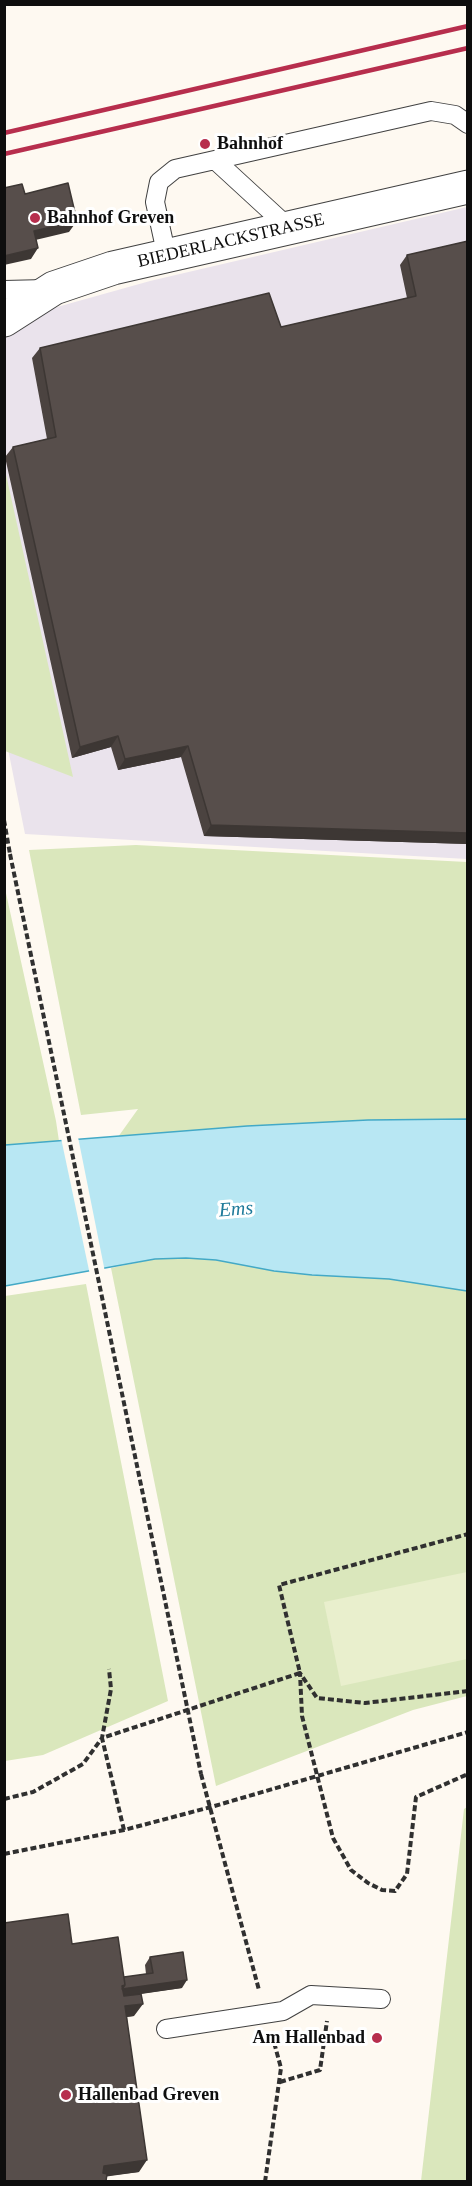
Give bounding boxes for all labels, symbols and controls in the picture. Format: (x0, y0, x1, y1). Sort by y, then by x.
place label: Bahnhof (217, 133, 283, 155)
marker: Bahnhof (198, 137, 212, 151)
place label: Bahnhof Greven (47, 207, 174, 229)
street label: BIEDERLACKSTRASSE (136, 209, 326, 273)
marker: Bahnhof Greven (28, 211, 42, 225)
water label: Ems (218, 1197, 254, 1223)
place label: Am Hallenbad (252, 2027, 365, 2049)
marker: Am Hallenbad (370, 2031, 384, 2045)
place label: Hallenbad Greven (78, 2084, 219, 2106)
marker: Hallenbad Greven (59, 2088, 73, 2102)

